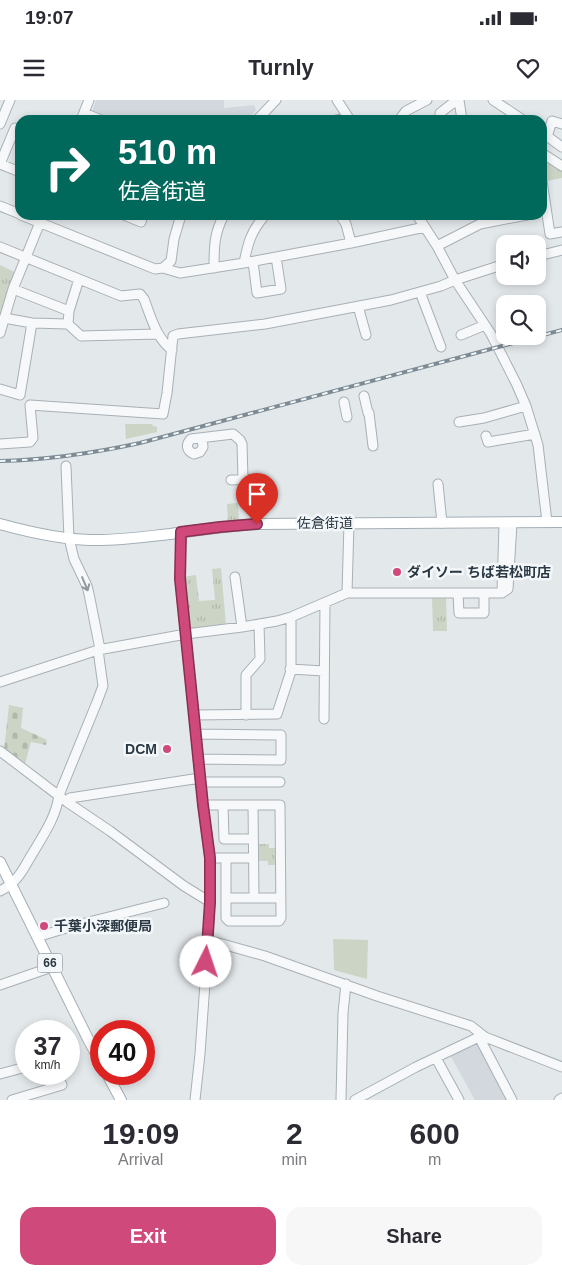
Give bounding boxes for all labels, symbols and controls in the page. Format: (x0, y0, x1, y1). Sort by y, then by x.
text: 19:07 (25, 7, 74, 28)
icon: menu (20, 54, 48, 82)
icon: heart (514, 54, 542, 82)
text: Turnly (248, 55, 314, 80)
text: 510 m (118, 132, 217, 171)
icon: right (35, 135, 100, 200)
text: 佐倉街道 (118, 179, 206, 204)
map controls (496, 235, 546, 345)
button: sound (496, 235, 546, 285)
button: search (496, 295, 546, 345)
pin (236, 473, 278, 524)
icon: arrive (243, 480, 271, 508)
street label: 佐倉街道 (297, 515, 353, 531)
place label: ダイソー ちば若松町店 (407, 564, 551, 580)
marker: ダイソー ちば若松町店 (391, 566, 403, 578)
one-way arrow (81, 576, 90, 591)
place label: DCM (125, 741, 157, 757)
marker: DCM (161, 743, 173, 755)
place label: 千葉小深郵便局 (54, 918, 152, 934)
marker: 千葉小深郵便局 (38, 920, 50, 932)
position arrow (179, 935, 231, 987)
road number: 66 (38, 954, 62, 972)
speed limit sign: 40 (90, 1020, 155, 1085)
text: 37 (34, 1032, 61, 1060)
text: km/h (34, 1058, 61, 1072)
text: 19:09 (102, 1117, 179, 1150)
text: 2 (286, 1117, 303, 1150)
text: 600 (410, 1117, 460, 1150)
text: Arrival (118, 1151, 163, 1168)
text: min (281, 1151, 307, 1168)
text: m (428, 1151, 441, 1168)
button: Exit (20, 1207, 276, 1265)
button: Share (286, 1207, 542, 1265)

